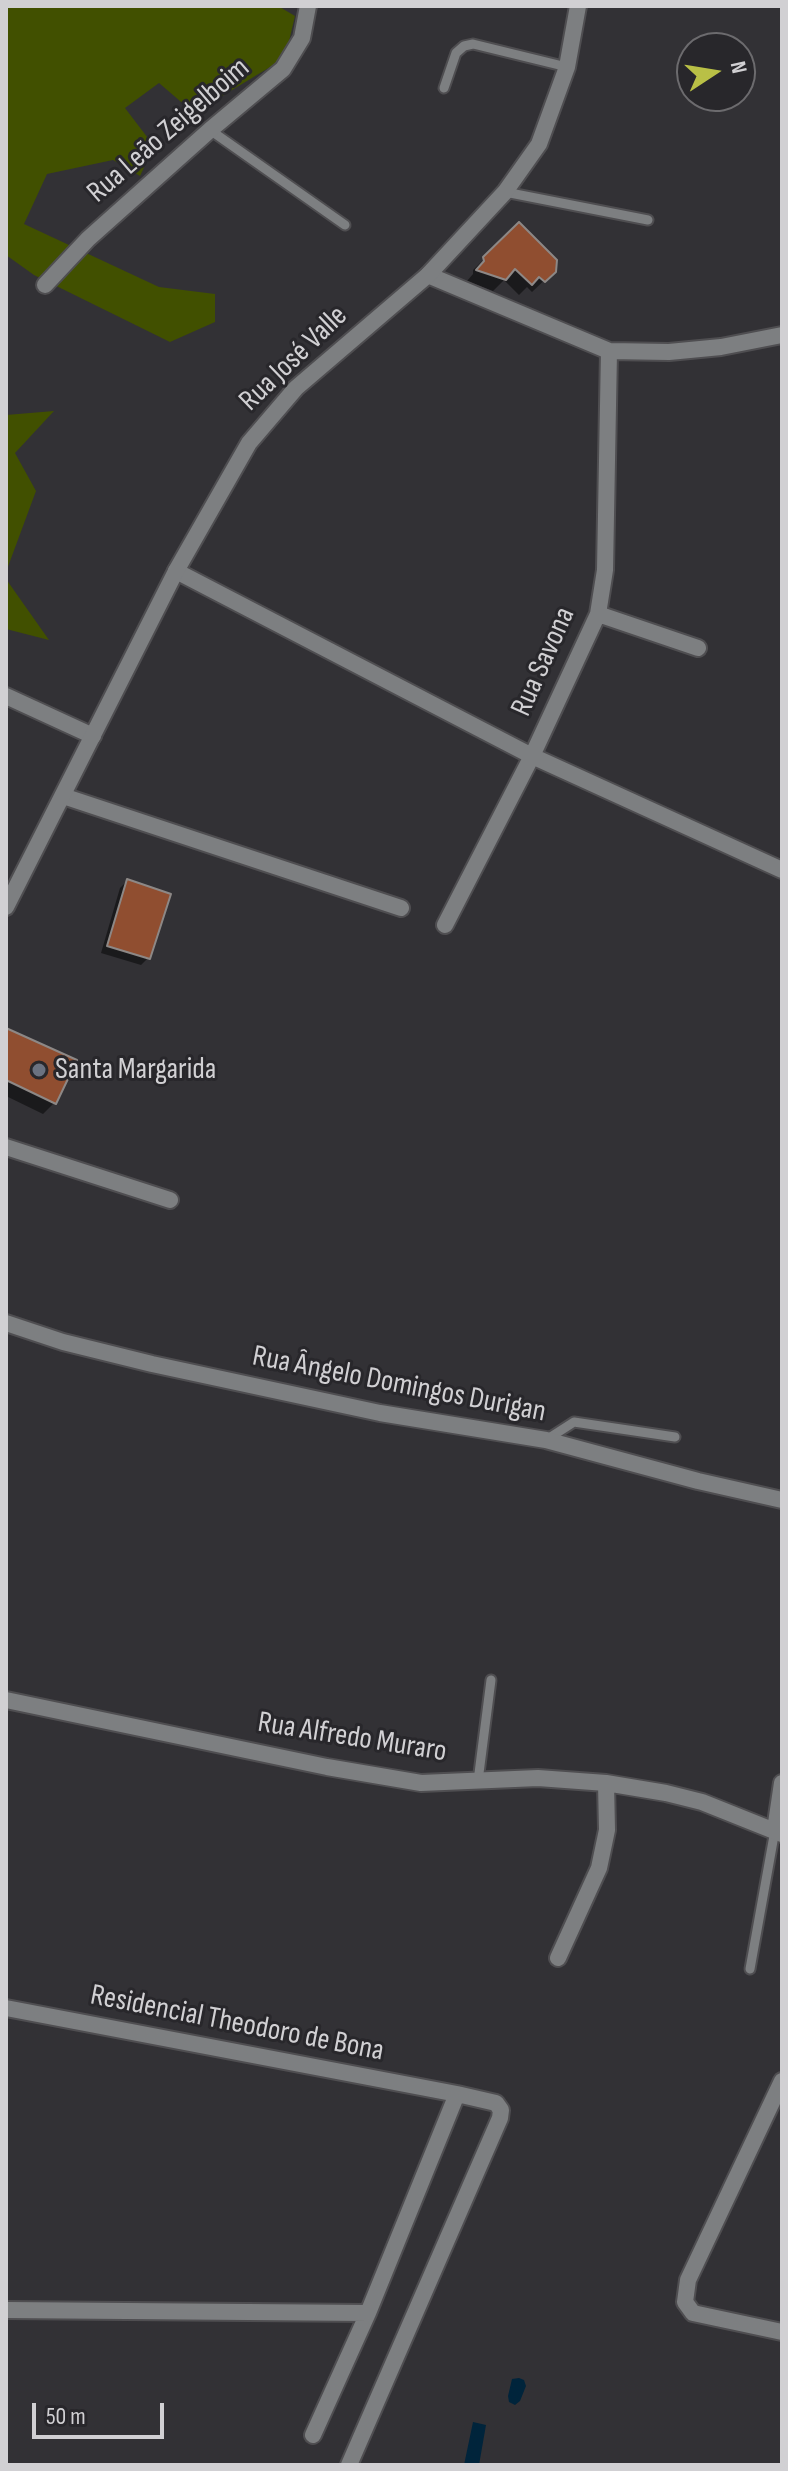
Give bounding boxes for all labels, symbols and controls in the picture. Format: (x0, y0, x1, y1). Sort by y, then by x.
north arrow (676, 32, 756, 112)
street label: Rua Leão Zeigelboim (81, 51, 257, 211)
text: N (724, 59, 752, 76)
street label: Rua José Valle (232, 299, 356, 419)
street label: Rua Savona (504, 602, 584, 722)
place label: Santa Margarida (55, 1052, 216, 1088)
marker: Santa Margarida (30, 1061, 48, 1079)
street label: Rua Ângelo Domingos Durigan (249, 1339, 549, 1431)
street label: Rua Alfredo Muraro (255, 1705, 449, 1771)
street label: Residencial Theodoro de Bona (87, 1978, 387, 2070)
scale bar (36, 2387, 168, 2437)
text: 50 m (46, 2402, 86, 2431)

